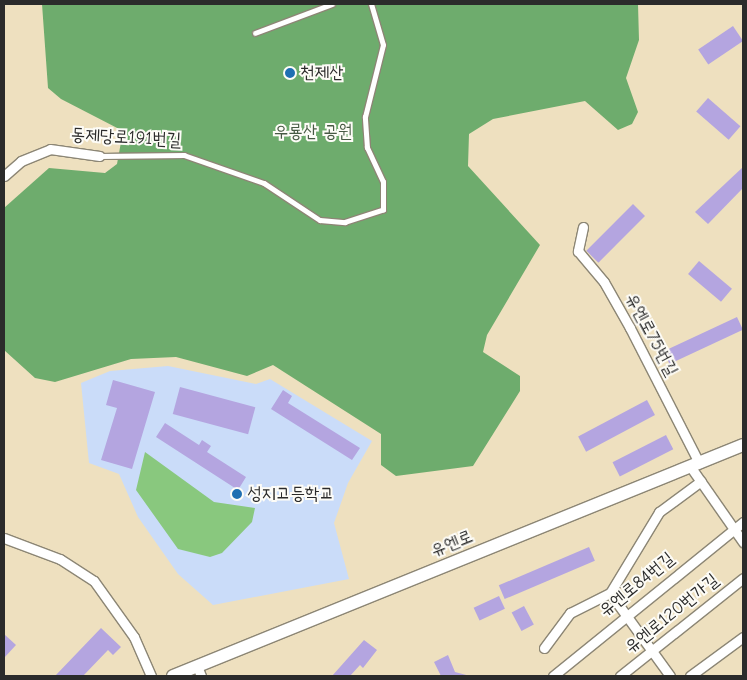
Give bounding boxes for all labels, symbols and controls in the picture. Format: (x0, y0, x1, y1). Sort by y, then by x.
place label: 천제산 (300, 62, 343, 84)
marker: 천제산 (284, 67, 296, 79)
park label: 우룡산 공원 (274, 121, 352, 143)
street label: 동제당로191번길 (70, 124, 182, 152)
street label: 유엔로75번길 (620, 290, 682, 380)
place label: 성지고등학교 (247, 483, 334, 505)
marker: 성지고등학교 (231, 488, 243, 500)
street label: 유엔로 (428, 526, 476, 562)
street label: 유엔로84번길 (595, 548, 679, 622)
street label: 유엔로120번가길 (621, 570, 723, 658)

